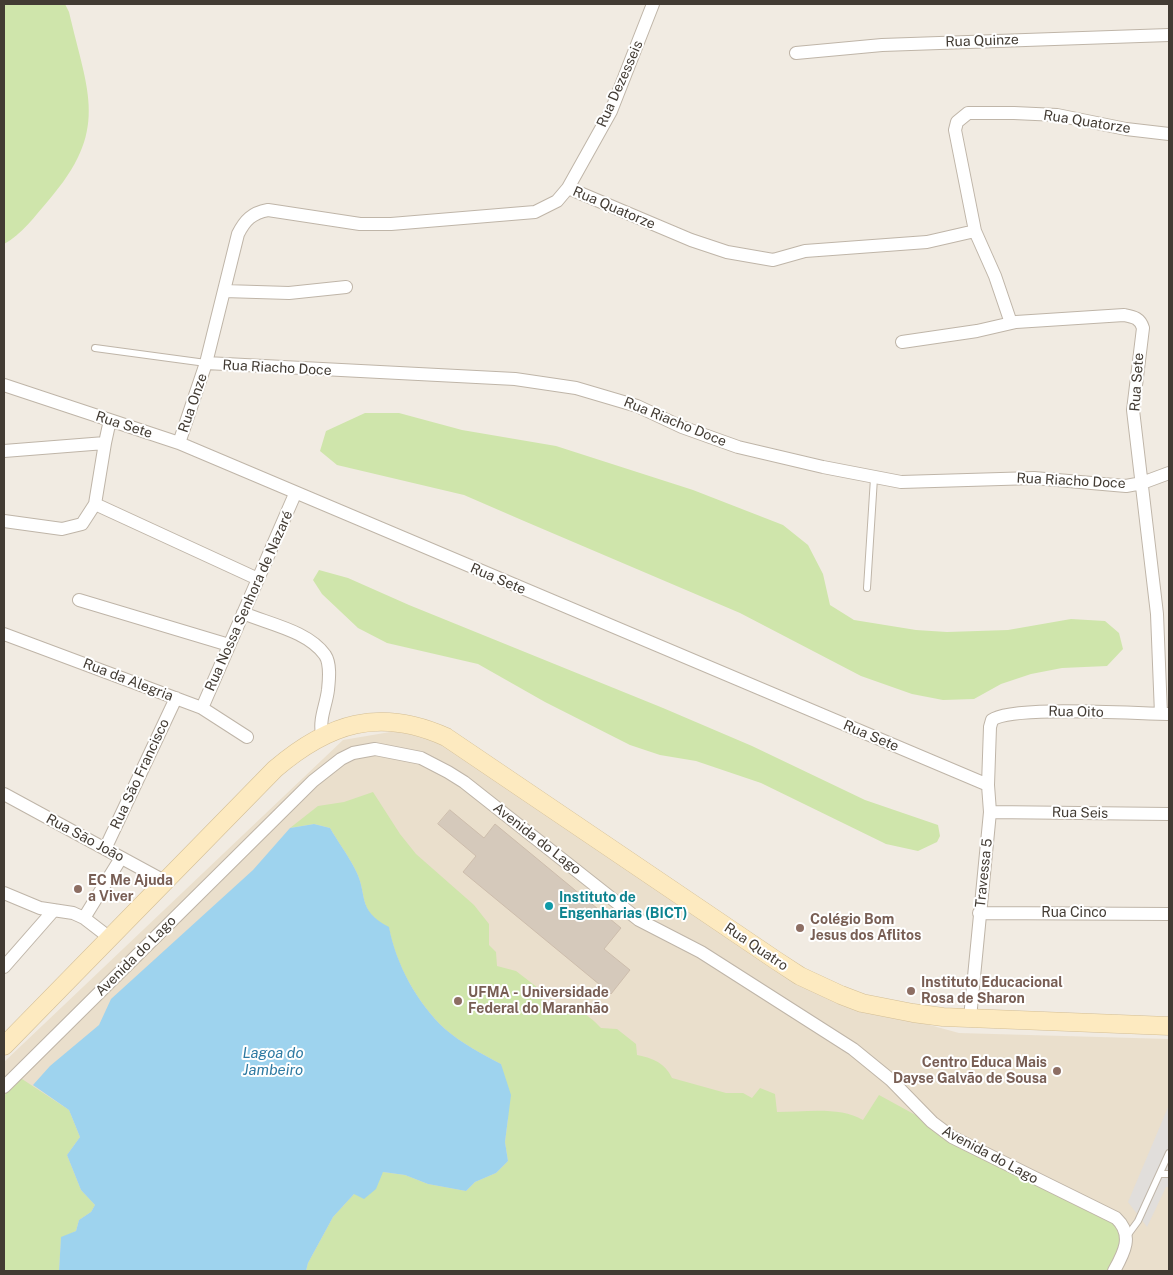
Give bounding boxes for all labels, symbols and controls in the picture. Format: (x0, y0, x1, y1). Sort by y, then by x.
street label: Rua Quinze (945, 31, 1019, 51)
street label: Rua Dezesseis (593, 38, 647, 130)
street label: Rua Quatorze (1042, 107, 1132, 137)
street label: Rua Quatorze (570, 183, 658, 233)
street label: Rua Sete (1127, 352, 1147, 412)
street label: Rua Riacho Doce (222, 357, 332, 379)
street label: Rua Onze (175, 371, 211, 435)
street label: Rua Riacho Doce (621, 394, 729, 450)
street label: Rua Sete (93, 408, 155, 442)
street label: Rua Riacho Doce (1016, 470, 1126, 492)
street label: Rua Nossa Senhora de Nazaré (202, 508, 296, 694)
street label: Rua Sete (468, 560, 528, 598)
street label: Rua da Alegria (81, 655, 175, 705)
street label: Rua Oito (1048, 703, 1104, 721)
street label: Rua São Francisco (107, 716, 173, 832)
street label: Rua Sete (841, 717, 901, 755)
street label: Avenida do Lago (490, 800, 584, 878)
street label: Rua Seis (1052, 804, 1108, 822)
street label: Rua São João (43, 810, 127, 866)
street label: Travessa 5 (972, 837, 996, 909)
place label: EC Me Ajuda a Viver (88, 873, 173, 906)
marker: EC Me Ajuda a Viver (72, 883, 84, 895)
place label: Instituto de Engenharias (BICT) (559, 890, 688, 922)
marker: Instituto de Engenharias (BICT) (543, 900, 555, 912)
street label: Rua Cinco (1041, 905, 1107, 921)
street label: Avenida do Lago (92, 912, 180, 1000)
place label: Colégio Bom Jesus dos Aflitos (810, 912, 921, 944)
street label: Rua Quatro (721, 920, 791, 974)
marker: Colégio Bom Jesus dos Aflitos (794, 922, 806, 934)
place label: Instituto Educacional Rosa de Sharon (921, 975, 1063, 1008)
place label: UFMA - Universidade Federal do Maranhão (468, 985, 609, 1018)
marker: Instituto Educacional Rosa de Sharon (905, 985, 917, 997)
marker: UFMA - Universidade Federal do Maranhão (452, 995, 464, 1007)
water label: Lagoa do Jambeiro (242, 1044, 304, 1079)
place label: Centro Educa Mais Dayse Galvão de Sousa (893, 1055, 1047, 1088)
marker: Centro Educa Mais Dayse Galvão de Sousa (1051, 1065, 1063, 1077)
street label: Avenida do Lago (939, 1123, 1041, 1187)

